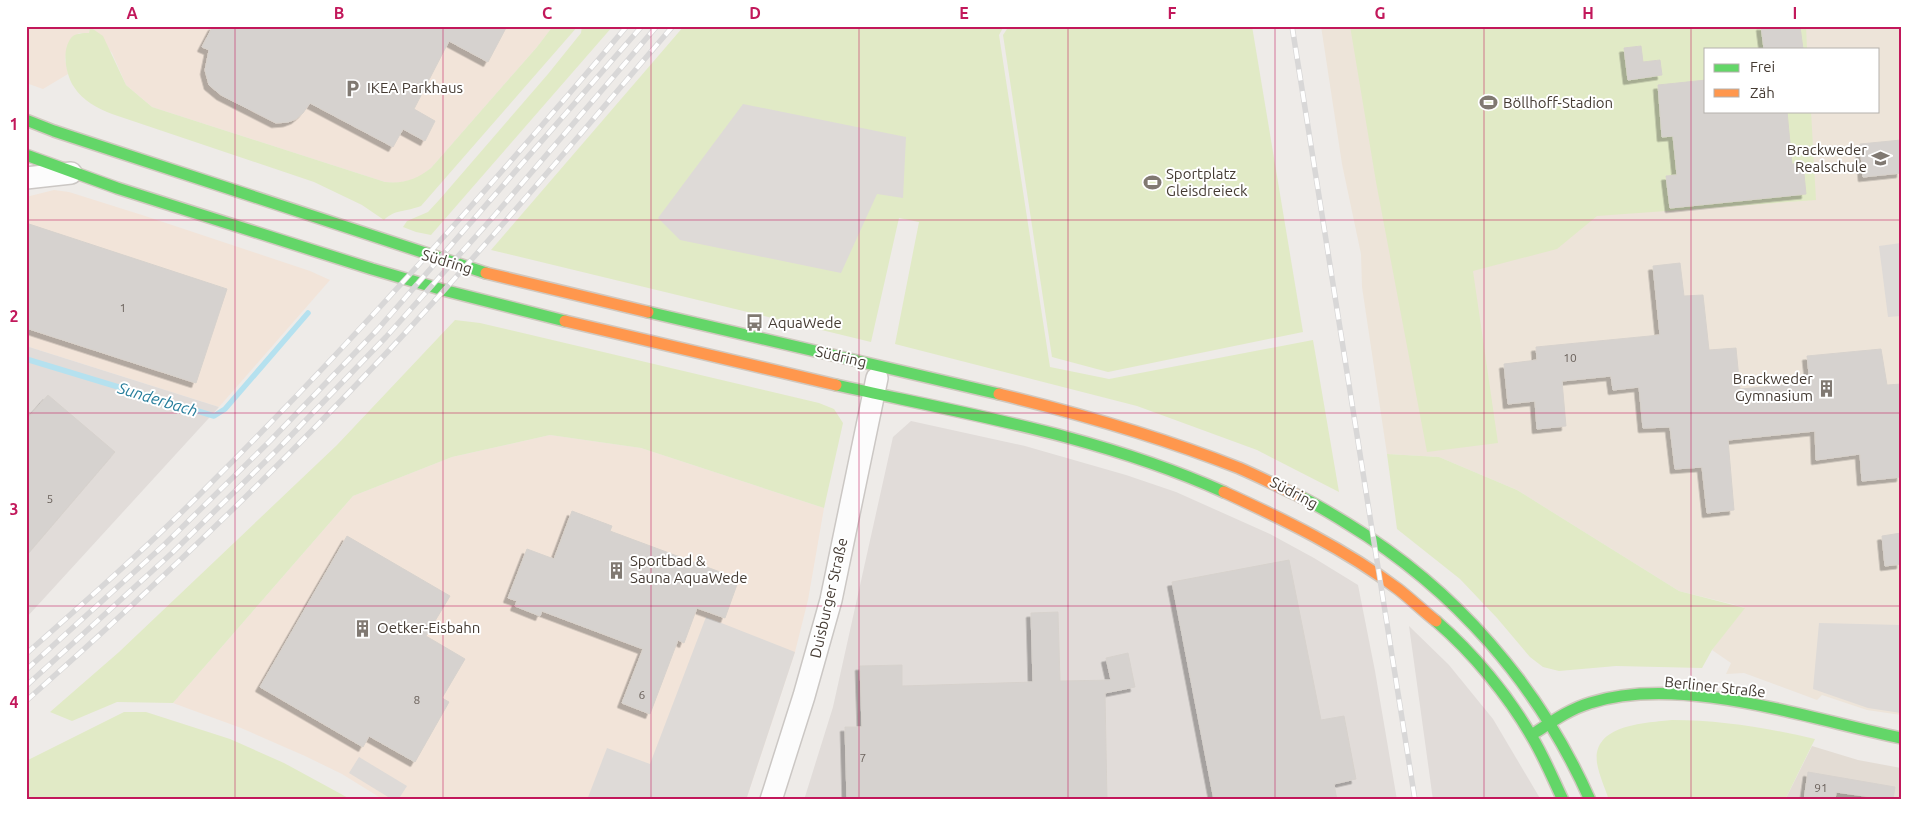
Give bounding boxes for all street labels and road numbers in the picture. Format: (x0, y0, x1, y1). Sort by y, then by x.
street label: Südring (420, 246, 474, 277)
street label: Südring (814, 342, 868, 371)
street label: Südring (1267, 473, 1321, 512)
street label: Duisburger Straße (806, 536, 851, 660)
street label: Berliner Straße (1664, 673, 1766, 700)

